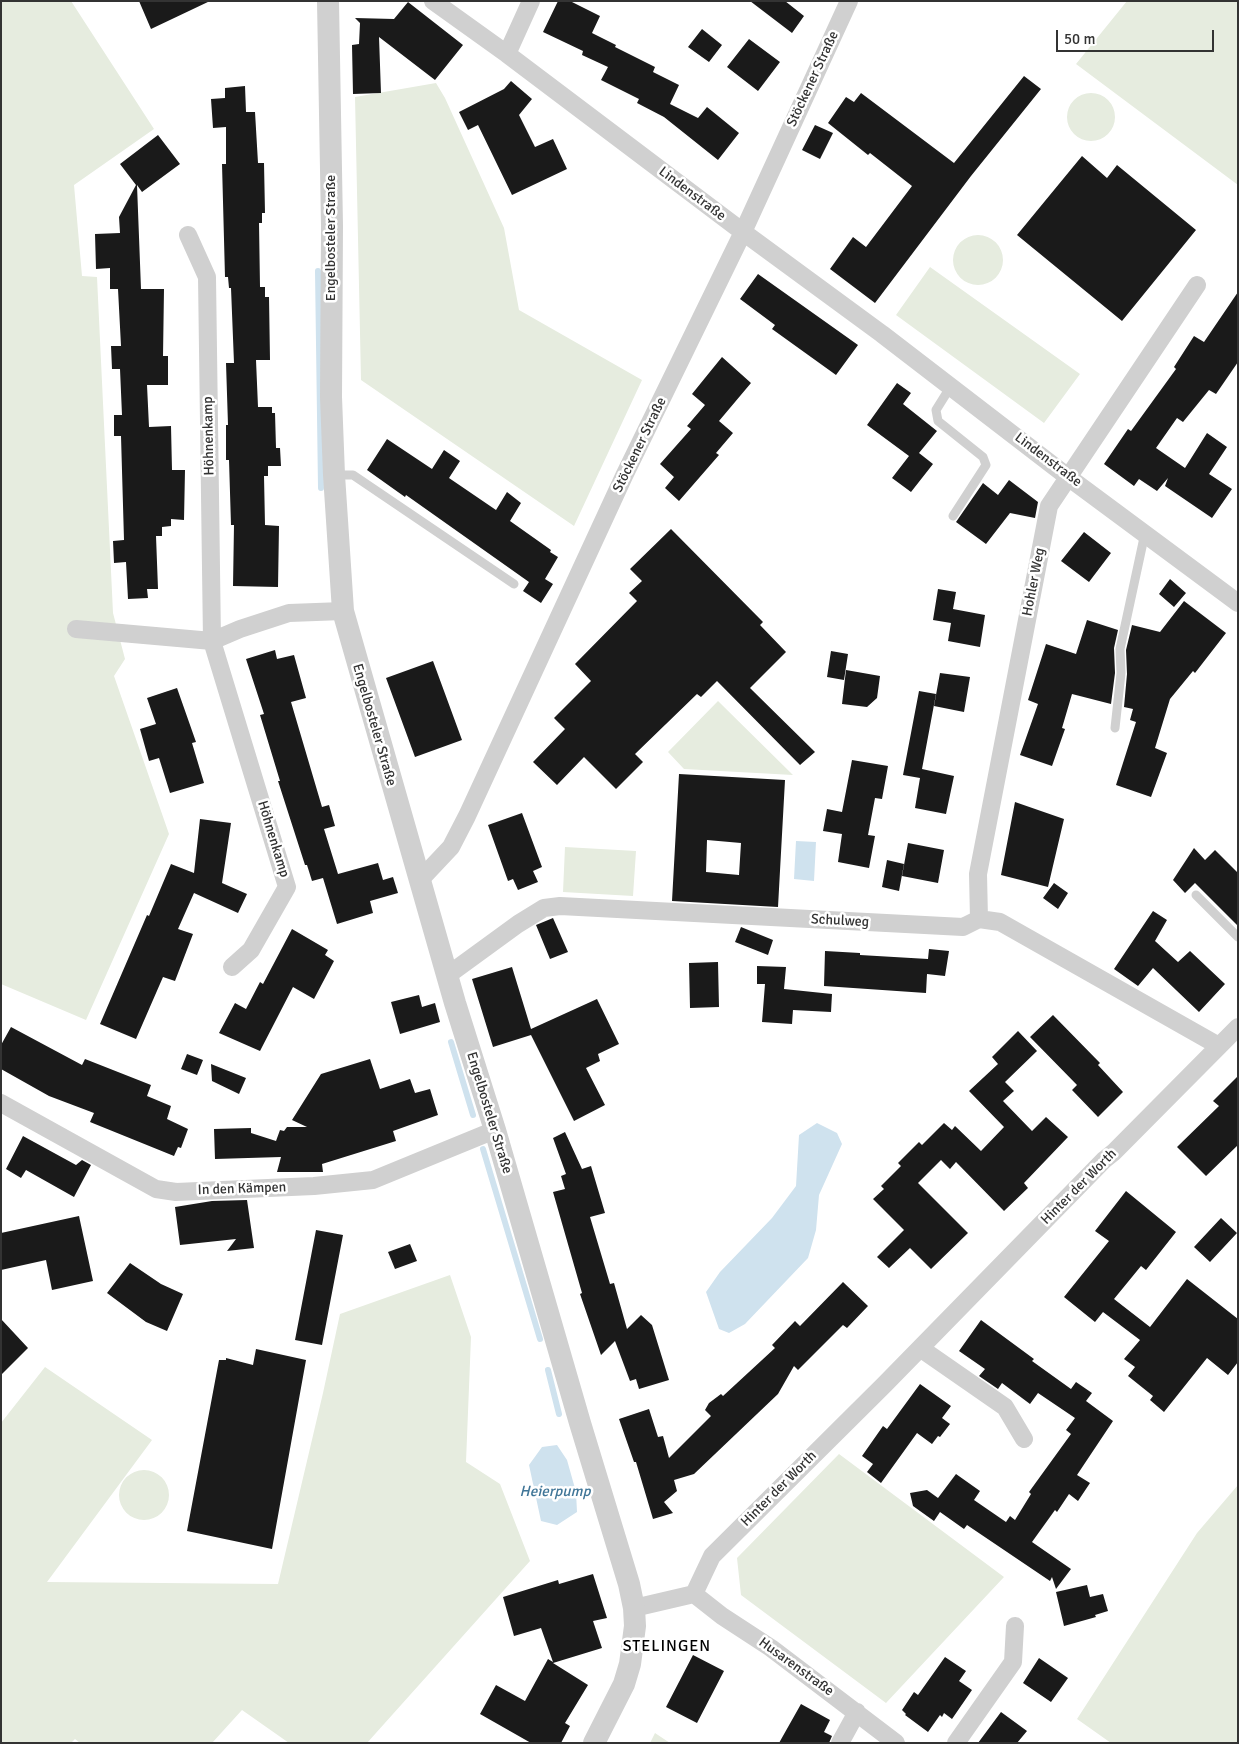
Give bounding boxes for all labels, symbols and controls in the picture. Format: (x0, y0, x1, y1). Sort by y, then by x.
scale bar (1059, 20, 1216, 52)
street label: Stöckener Straße (783, 28, 843, 130)
text: 50 m (1064, 30, 1095, 48)
street label: Lindenstraße (655, 163, 729, 225)
street label: Engelbosteler Straße (323, 175, 339, 301)
street label: Stöckener Straße (610, 395, 670, 495)
street label: Höhnenkamp (200, 396, 218, 476)
street label: Lindenstraße (1011, 429, 1085, 491)
street label: Hohler Weg (1019, 546, 1049, 618)
street label: Engelbosteler Straße (348, 662, 400, 788)
street label: Höhnenkamp (253, 799, 293, 879)
street label: Schulweg (811, 911, 869, 931)
street label: Engelbosteler Straße (462, 1050, 516, 1176)
street label: Hinter der Worth (1038, 1146, 1120, 1228)
street label: In den Kämpen (197, 1179, 287, 1199)
street label: Hinter der Worth (738, 1448, 820, 1530)
water label: Heierpump (520, 1483, 590, 1501)
street label: Husarenstraße (755, 1634, 837, 1700)
district label: STELINGEN (622, 1637, 712, 1657)

